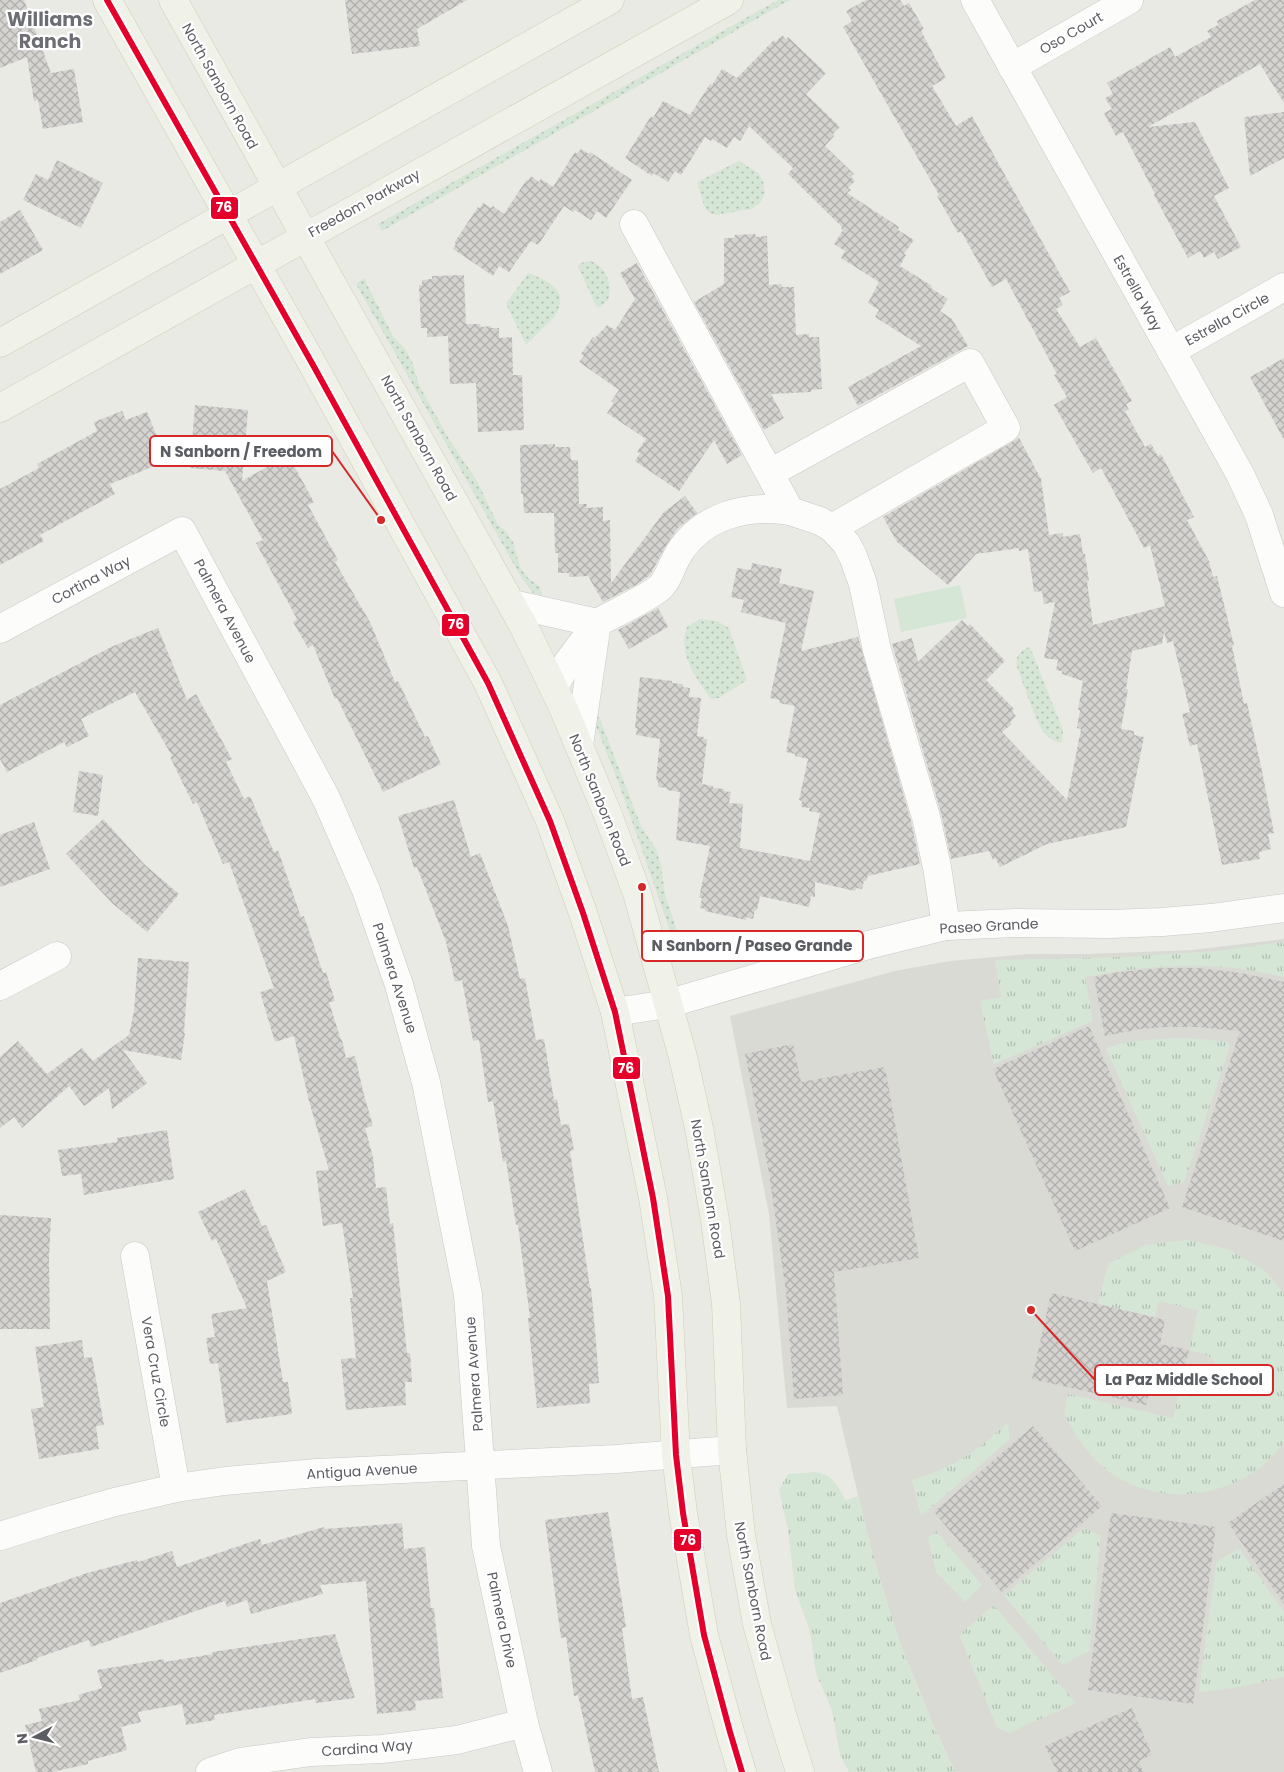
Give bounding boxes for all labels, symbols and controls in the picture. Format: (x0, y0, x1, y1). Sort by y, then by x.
district label: Williams Ranch (7, 6, 93, 55)
street label: Oso Court (1036, 7, 1106, 59)
street label: North Sanborn Road (177, 19, 263, 153)
street label: Freedom Parkway (304, 164, 424, 242)
line badge: 76 (210, 196, 239, 220)
text: 76 (216, 197, 232, 217)
street label: Estrella Way (1109, 251, 1167, 335)
street label: Estrella Circle (1181, 287, 1273, 350)
street label: North Sanborn Road (376, 371, 462, 505)
callout: N Sanborn / Freedom (150, 436, 332, 466)
text: N Sanborn / Freedom (160, 441, 322, 462)
street label: Cortina Way (48, 551, 134, 609)
street label: Palmera Avenue (189, 555, 261, 667)
line badge: 76 (441, 613, 470, 637)
text: 76 (448, 614, 464, 634)
street label: North Sanborn Road (564, 731, 636, 869)
street label: Paseo Grande (939, 913, 1039, 939)
street label: Palmera Avenue (368, 920, 422, 1036)
callout: N Sanborn / Paseo Grande (642, 931, 863, 961)
text: N Sanborn / Paseo Grande (652, 935, 852, 956)
line badge: 76 (612, 1056, 641, 1080)
text: 76 (618, 1058, 634, 1078)
street label: North Sanborn Road (686, 1118, 730, 1260)
street label: Vera Cruz Circle (136, 1315, 176, 1429)
street label: Palmera Avenue (460, 1316, 488, 1432)
callout: La Paz Middle School (1095, 1365, 1273, 1395)
text: La Paz Middle School (1105, 1369, 1263, 1390)
street label: Antigua Avenue (306, 1458, 418, 1484)
street label: North Sanborn Road (730, 1520, 776, 1662)
line badge: 76 (673, 1528, 702, 1552)
text: 76 (680, 1530, 696, 1550)
street label: Palmera Drive (482, 1570, 522, 1670)
north arrow (10, 1712, 60, 1762)
text: N (12, 1732, 33, 1745)
street label: Cardina Way (321, 1735, 413, 1761)

